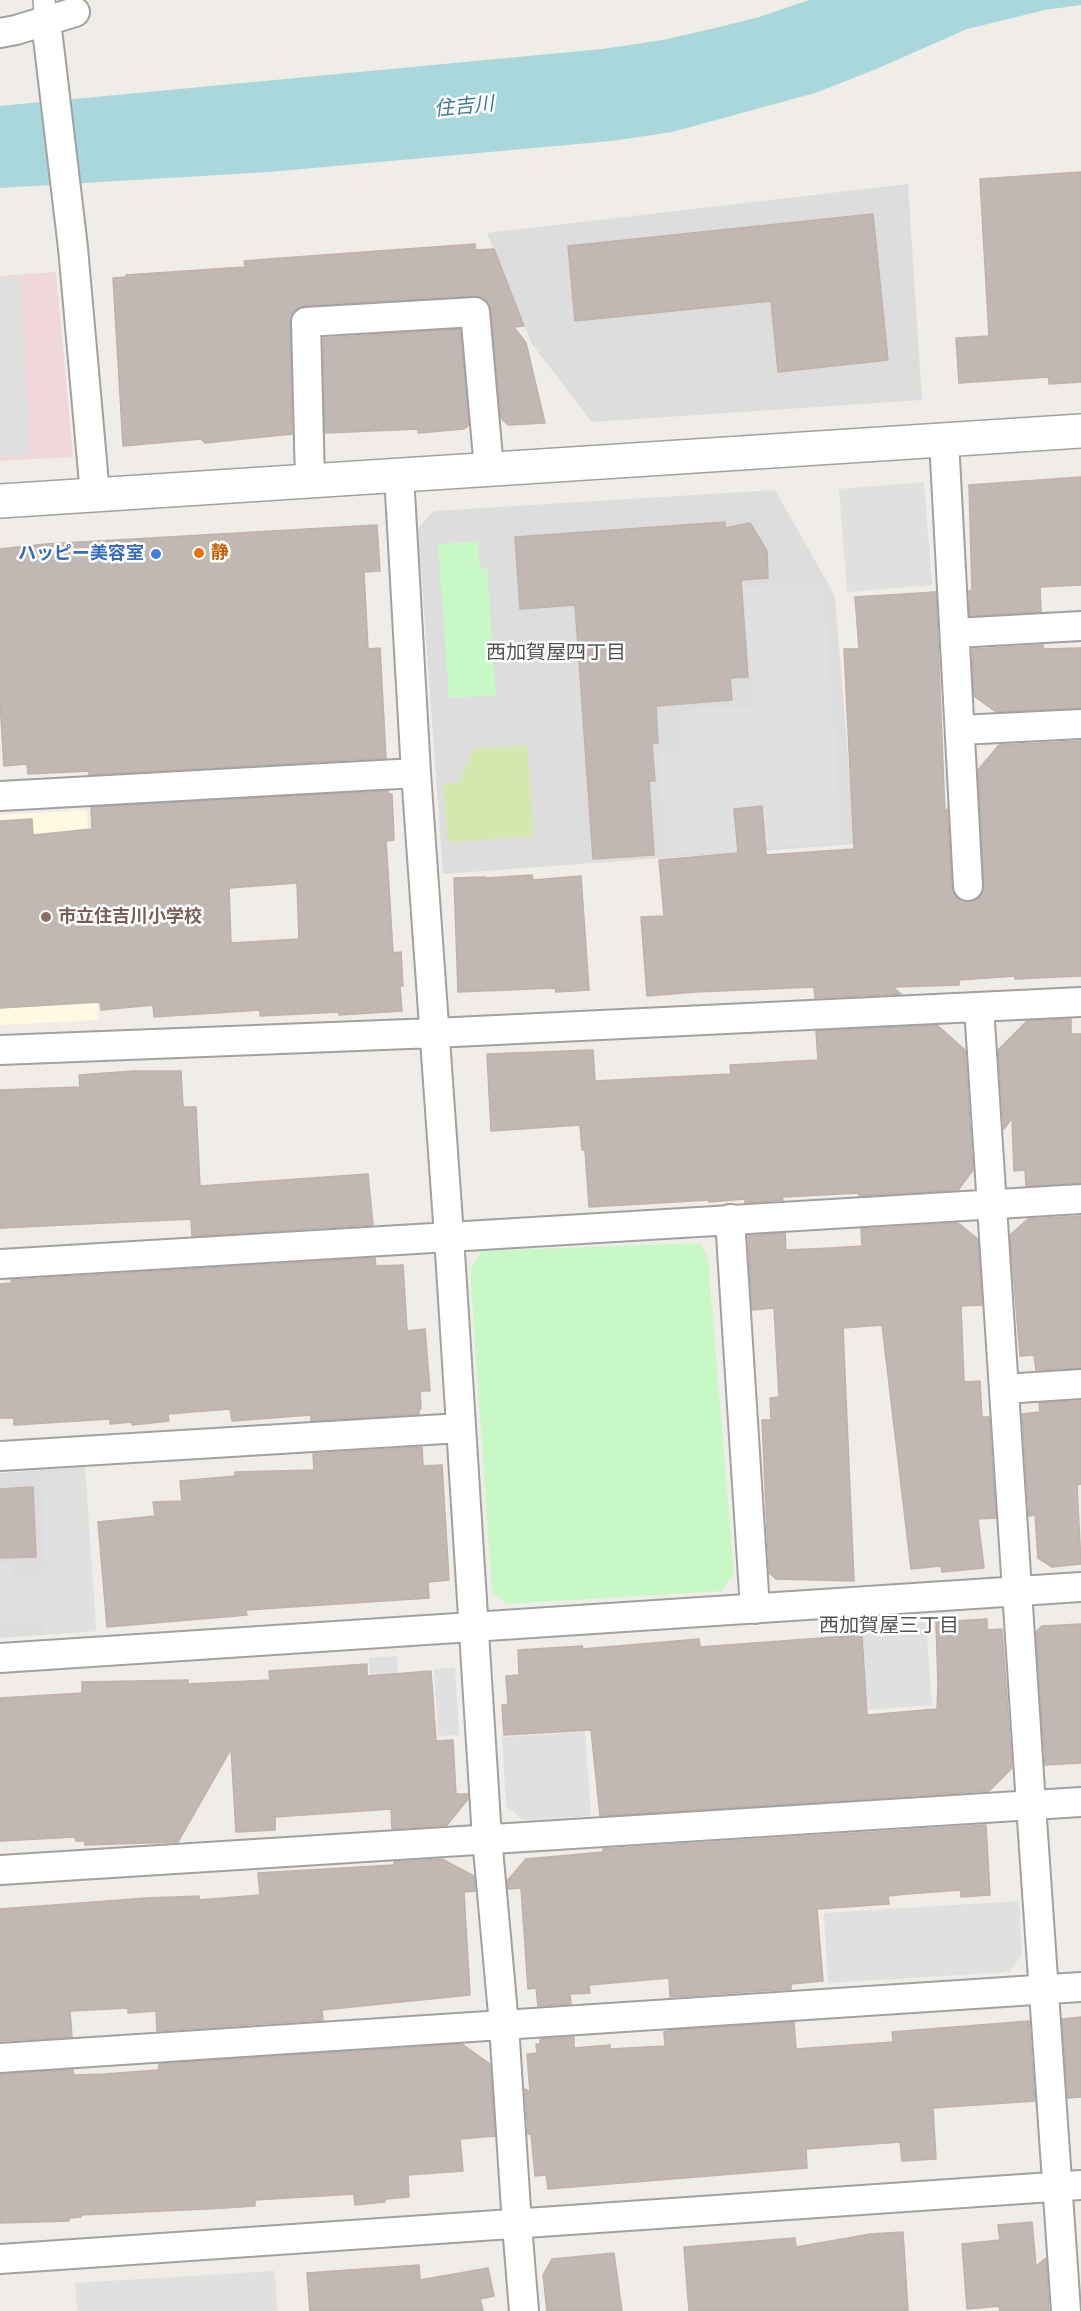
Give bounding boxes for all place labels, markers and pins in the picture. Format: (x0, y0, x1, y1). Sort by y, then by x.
place label: 静 (211, 542, 229, 564)
place label: ハッピー美容室 (18, 543, 144, 565)
marker: 静 (192, 546, 206, 560)
marker: ハッピー美容室 (149, 547, 163, 561)
place label: 市立住吉川小学校 (58, 906, 202, 928)
marker: 市立住吉川小学校 (39, 910, 53, 924)

